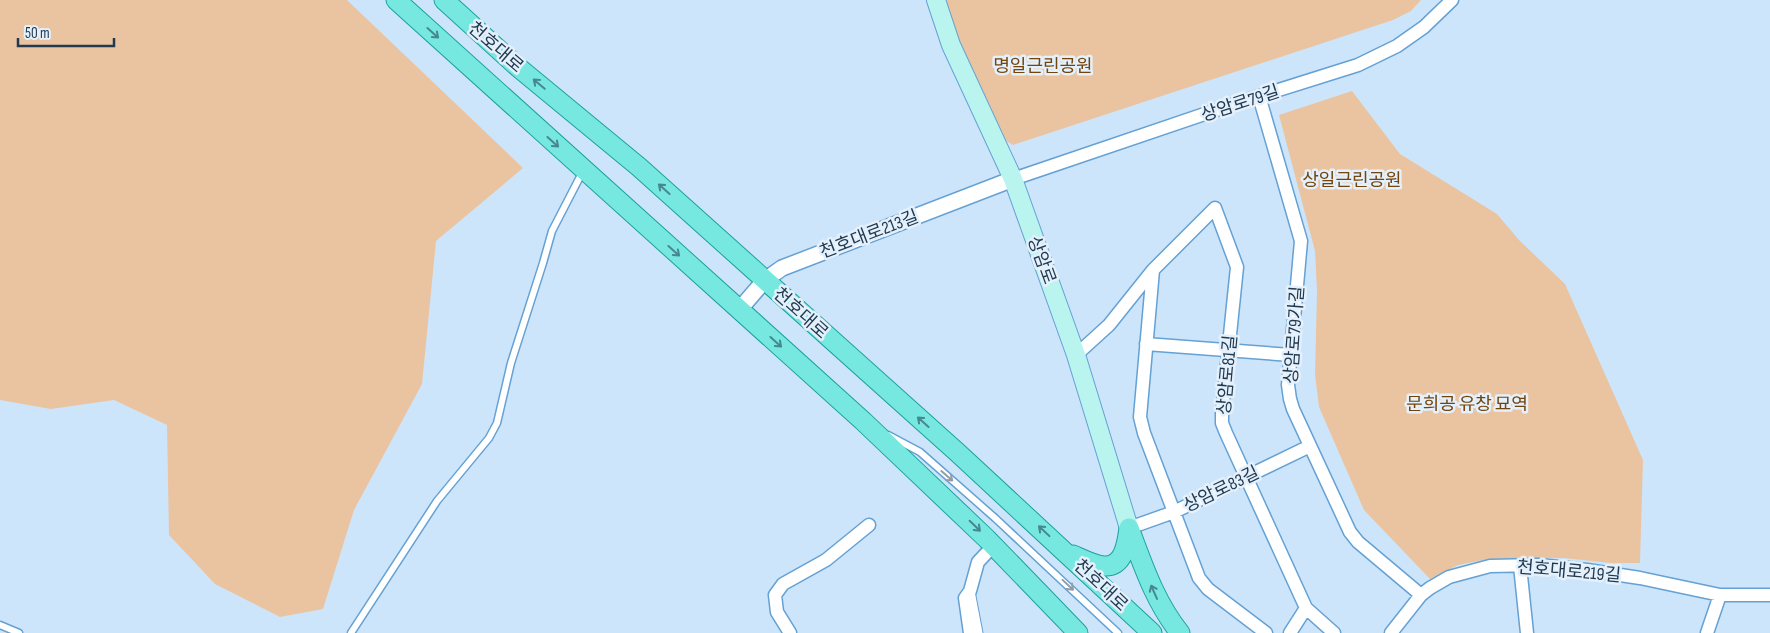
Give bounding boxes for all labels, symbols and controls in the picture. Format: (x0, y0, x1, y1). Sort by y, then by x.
scale bar (18, 15, 114, 47)
street label: 천호대로 (464, 18, 528, 77)
text: 50 m (25, 24, 50, 43)
one-way arrow (426, 27, 439, 39)
park label: 명일근린공원 (993, 56, 1093, 77)
one-way arrow (533, 79, 546, 90)
street label: 상암로79길 (1198, 81, 1282, 126)
one-way arrow (547, 136, 560, 147)
park label: 상일근린공원 (1302, 170, 1402, 191)
one-way arrow (657, 183, 670, 195)
street label: 천호대로213길 (817, 206, 922, 263)
street label: 상암로 (1023, 233, 1060, 287)
one-way arrow (667, 245, 680, 257)
street label: 천호대로 (769, 283, 832, 343)
street label: 상암로79가길 (1281, 285, 1308, 385)
street label: 상암로81길 (1214, 334, 1241, 416)
one-way arrow (769, 337, 782, 348)
park label: 문희공 유창 묘역 (1406, 394, 1528, 415)
one-way arrow (917, 416, 930, 428)
street label: 상암로83길 (1180, 462, 1263, 517)
one-way arrow (941, 470, 954, 482)
one-way arrow (968, 520, 981, 532)
one-way arrow (1037, 526, 1050, 537)
street label: 천호대로 (1069, 555, 1132, 616)
street label: 천호대로219길 (1516, 556, 1622, 587)
one-way arrow (1062, 579, 1074, 591)
one-way arrow (1149, 585, 1159, 600)

